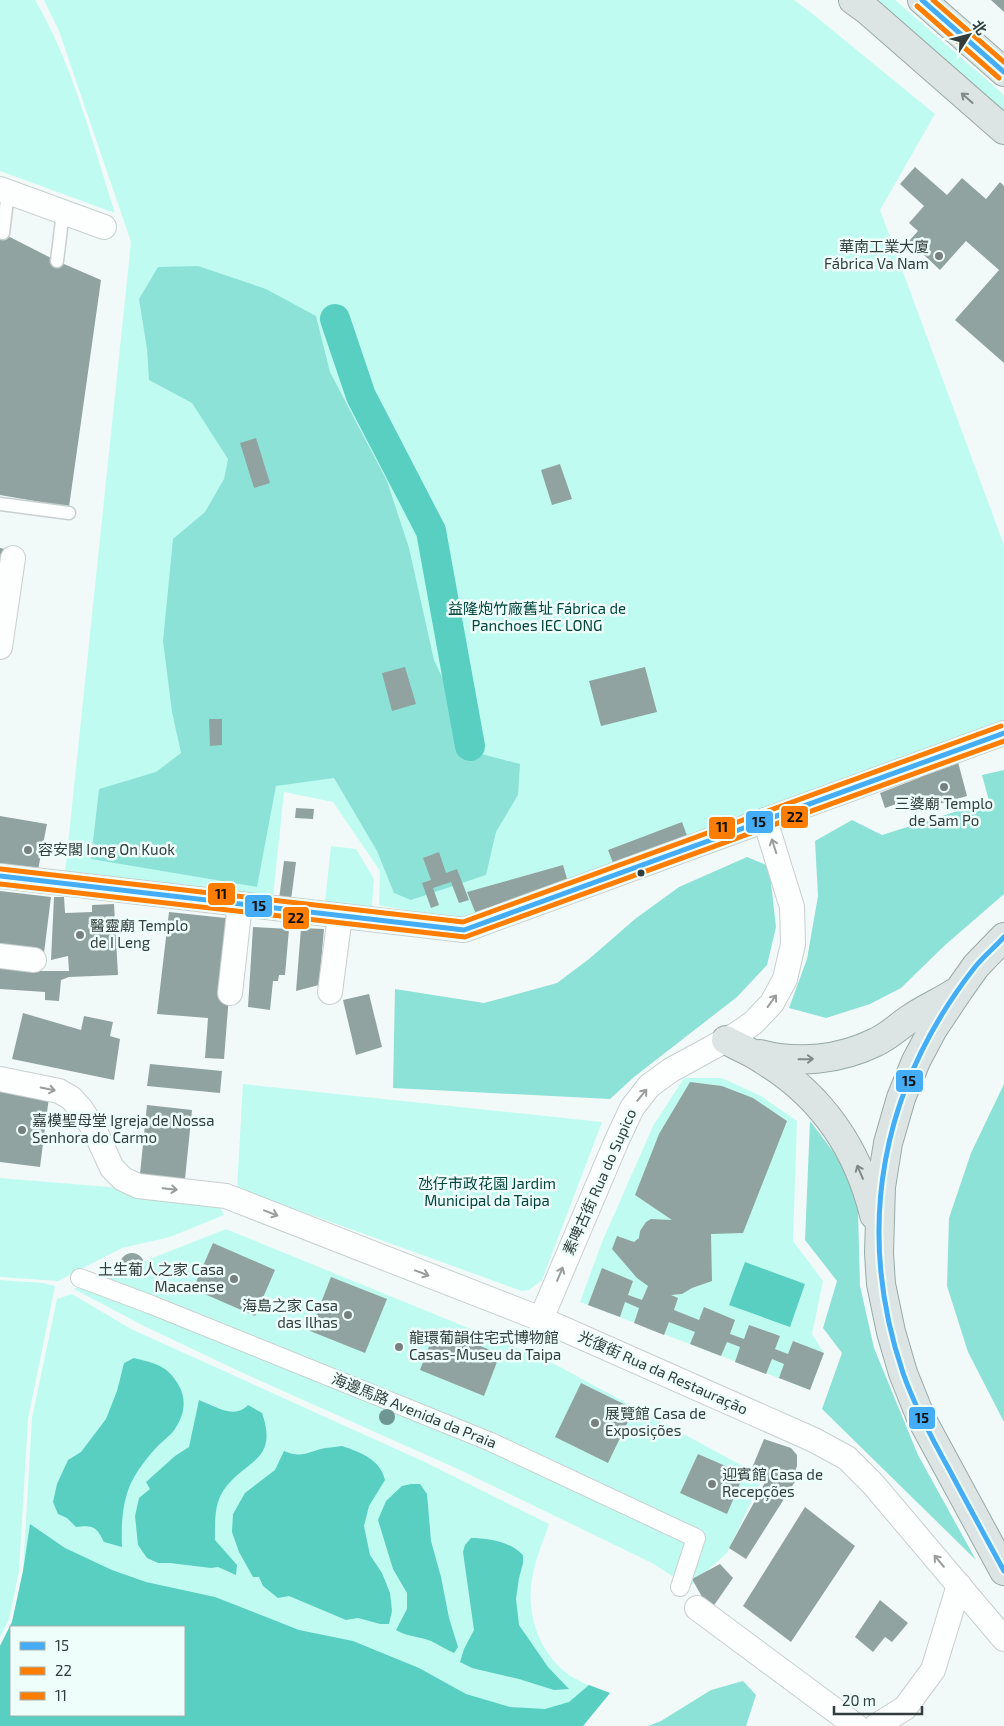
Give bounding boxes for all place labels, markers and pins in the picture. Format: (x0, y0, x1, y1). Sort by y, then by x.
place label: 華南工業大廈 Fábrica Va Nam (824, 237, 929, 272)
marker: 華南工業大廈 Fábrica Va Nam (933, 250, 945, 262)
marker: 三婆廟 Templo de Sam Po (938, 781, 950, 793)
place label: 三婆廟 Templo de Sam Po (895, 794, 993, 829)
place label: 容安閣 Iong On Kuok (38, 840, 175, 858)
marker: 容安閣 Iong On Kuok (22, 844, 34, 856)
unlabelled marker (636, 868, 646, 878)
place label: 醫靈廟 Templo de I Leng (90, 916, 188, 951)
marker: 醫靈廟 Templo de I Leng (74, 929, 86, 941)
place label: 嘉模聖母堂 Igreja de Nossa Senhora do Carmo (32, 1111, 214, 1146)
marker: 嘉模聖母堂 Igreja de Nossa Senhora do Carmo (16, 1124, 28, 1136)
place label: 土生葡人之家 Casa Macaense (98, 1260, 224, 1295)
marker: 土生葡人之家 Casa Macaense (228, 1273, 240, 1285)
place label: 海島之家 Casa das Ilhas (242, 1296, 338, 1331)
marker: 海島之家 Casa das Ilhas (342, 1309, 354, 1321)
place label: 龍環葡韻住宅式博物館 Casas-Museu da Taipa (409, 1328, 561, 1363)
marker: 龍環葡韻住宅式博物館 Casas-Museu da Taipa (393, 1341, 405, 1353)
place label: 展覽館 Casa de Exposições (605, 1404, 706, 1440)
marker: 展覽館 Casa de Exposições (589, 1417, 601, 1429)
place label: 迎賓館 Casa de Recepções (722, 1465, 823, 1501)
marker: 迎賓館 Casa de Recepções (706, 1478, 718, 1490)

